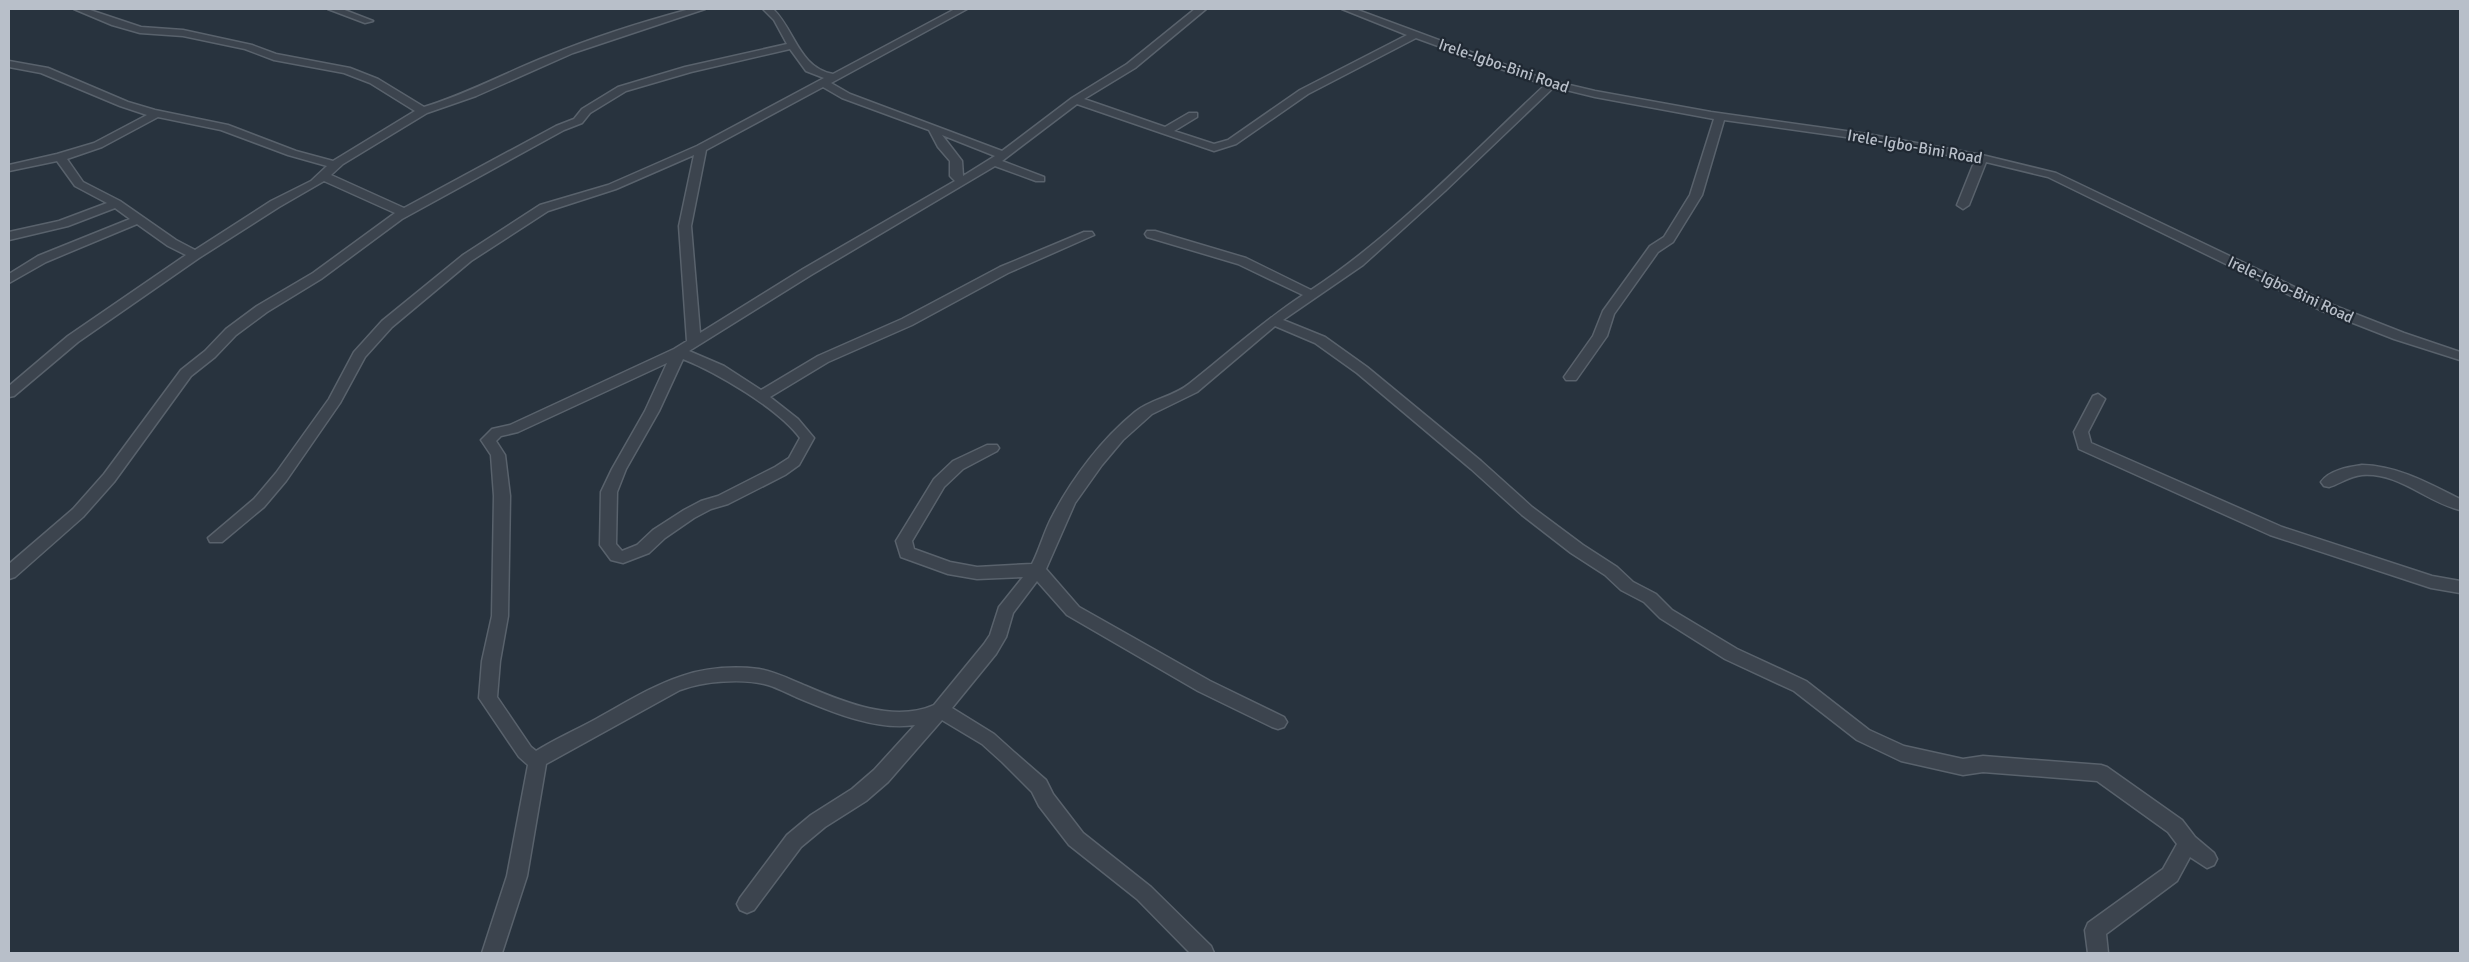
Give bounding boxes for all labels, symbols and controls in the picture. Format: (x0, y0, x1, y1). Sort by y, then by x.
street label: Irele-Igbo-Bini Road (1436, 34, 1572, 98)
street label: Irele-Igbo-Bini Road (1846, 125, 1984, 169)
street label: Irele-Igbo-Bini Road (2224, 252, 2357, 328)

